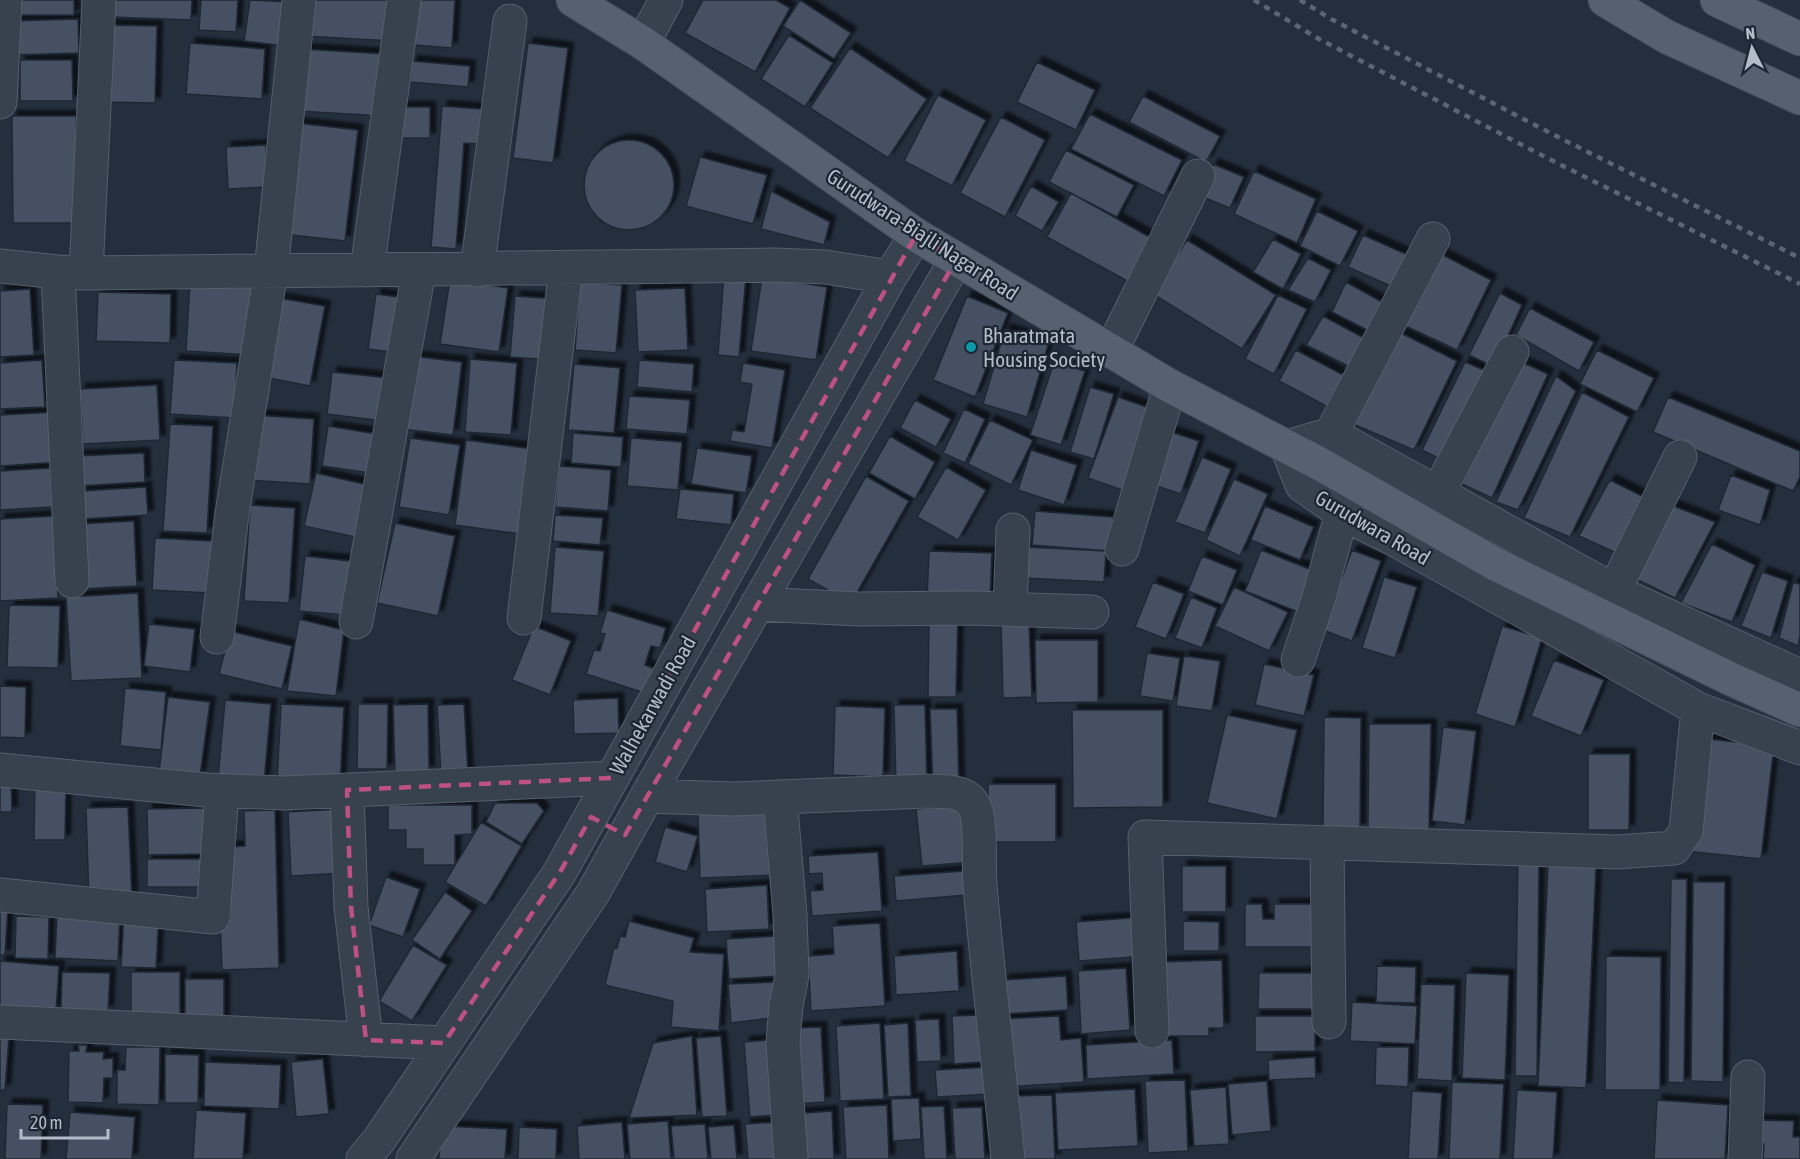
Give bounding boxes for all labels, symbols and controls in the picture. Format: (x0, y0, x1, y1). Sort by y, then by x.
north arrow (1722, 18, 1782, 78)
text: N (1745, 24, 1756, 43)
street label: Gurudwara-Biajli Nagar Road (823, 163, 1023, 305)
place label: Bharatmata Housing Society (983, 323, 1105, 371)
marker: Bharatmata Housing Society (964, 340, 978, 354)
street label: Gurudwara Road (1311, 485, 1435, 569)
street label: Walhekarwadi Road (604, 632, 700, 778)
scale bar (21, 1102, 108, 1140)
text: 20 m (30, 1112, 62, 1133)

